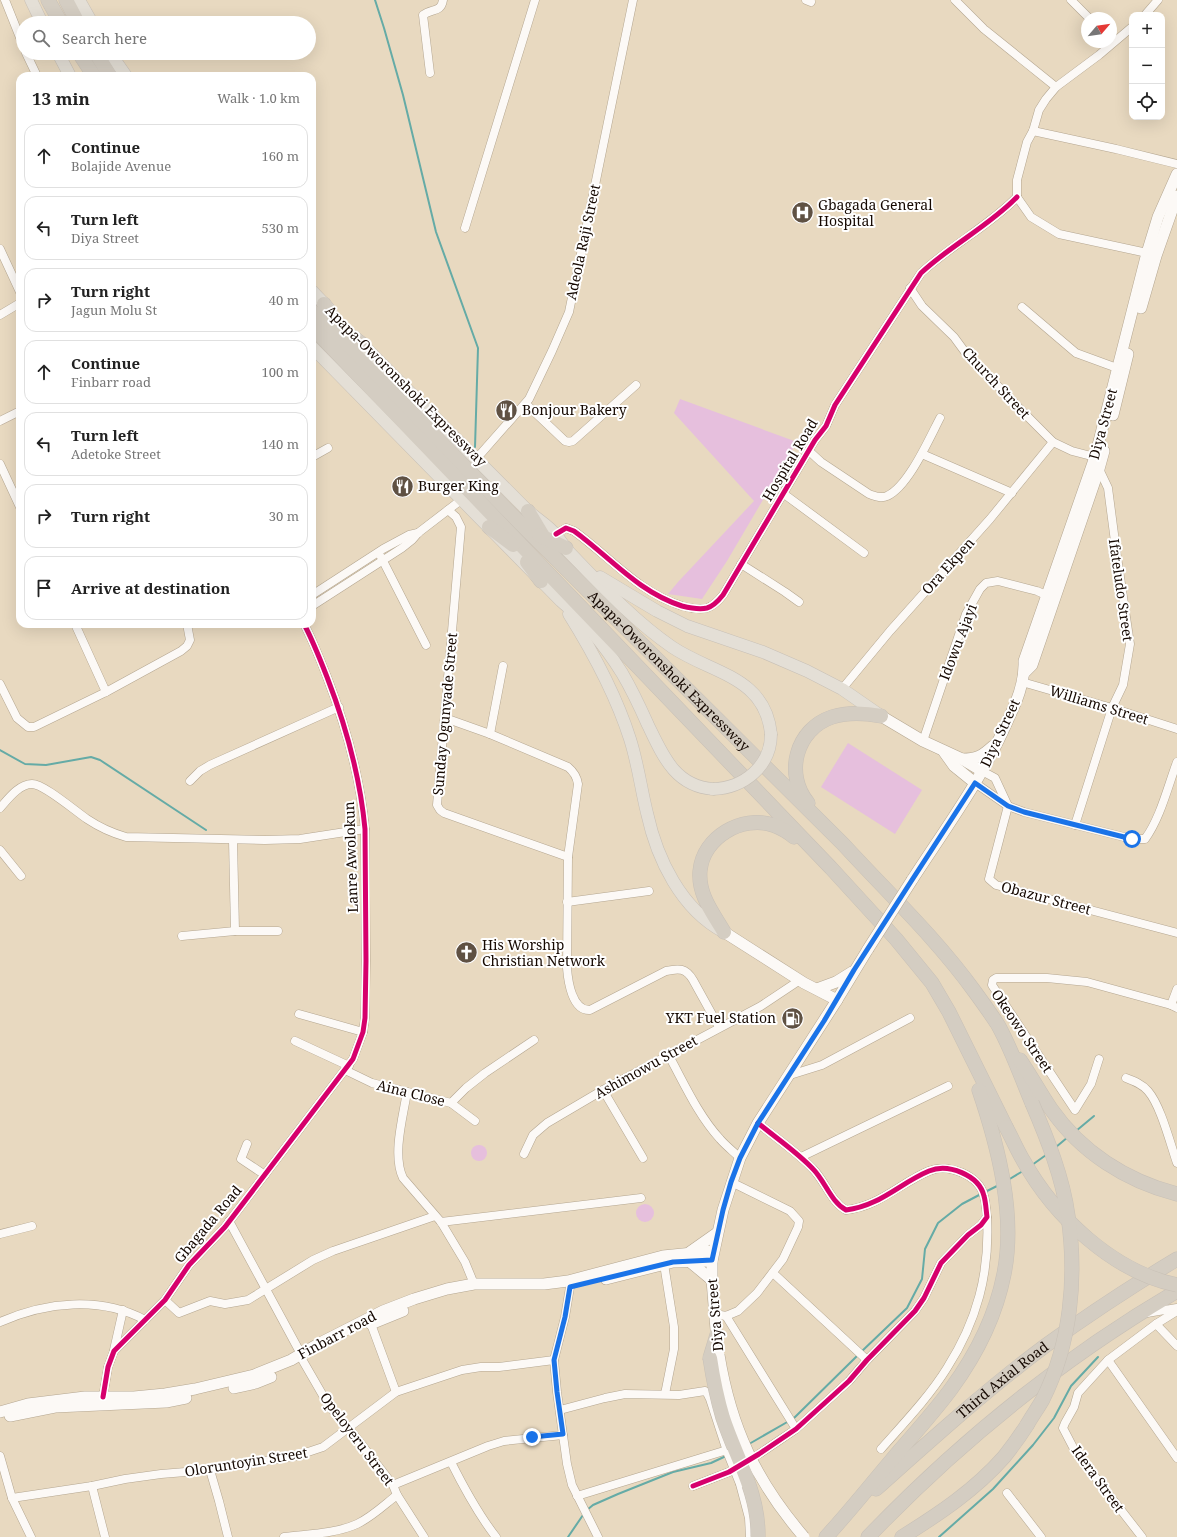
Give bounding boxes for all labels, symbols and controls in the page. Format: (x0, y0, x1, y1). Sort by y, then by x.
north arrow (1081, 12, 1117, 48)
map controls (1129, 12, 1165, 120)
button: + (1129, 12, 1165, 48)
search box (16, 16, 316, 60)
icon: search (30, 27, 52, 49)
text: Search here (62, 28, 147, 48)
button: − (1129, 48, 1165, 84)
button: locate (1129, 84, 1165, 120)
text: 13 min (32, 87, 90, 110)
text: Walk · 1.0 km (217, 89, 300, 107)
text: Continue (71, 137, 140, 157)
icon: ahead (33, 145, 55, 167)
text: 160 m (262, 147, 299, 165)
text: Bolajide Avenue (71, 157, 171, 175)
street label: Adeola Raji Street (561, 182, 604, 302)
place label: Gbagada General Hospital (818, 195, 933, 230)
hospital icon: Gbagada General Hospital (789, 200, 815, 226)
text: Turn left (71, 209, 139, 229)
icon: left (33, 217, 55, 239)
text: 530 m (262, 219, 299, 237)
text: Diya Street (71, 229, 139, 247)
text: Turn right (71, 281, 150, 301)
icon: right (33, 289, 55, 311)
text: 40 m (269, 291, 299, 309)
text: Jagun Molu St (71, 301, 157, 319)
street label: Apapa-Oworonshoki Expressway (322, 301, 491, 470)
street label: Church Street (958, 343, 1035, 423)
text: Continue (71, 353, 140, 373)
icon: ahead (33, 361, 55, 383)
text: 100 m (262, 363, 299, 381)
text: Finbarr road (71, 373, 151, 391)
street label: Diya Street (1084, 386, 1121, 462)
restaurant icon: Bonjour Bakery (493, 397, 519, 423)
place label: Bonjour Bakery (522, 400, 627, 419)
street label: Hospital Road (757, 415, 822, 505)
text: Turn left (71, 425, 139, 445)
icon: left (33, 433, 55, 455)
text: 140 m (262, 435, 299, 453)
text: Adetoke Street (71, 445, 161, 463)
restaurant icon: Burger King (389, 473, 415, 499)
place label: Burger King (418, 476, 499, 495)
icon: right (33, 505, 55, 527)
text: Turn right (71, 506, 150, 526)
text: 30 m (269, 507, 299, 525)
street label: Ora Ekpen (917, 533, 978, 598)
street label: Ifateludo Street (1105, 538, 1138, 642)
icon: arrive (33, 577, 55, 599)
text: Arrive at destination (71, 578, 230, 598)
street label: Apapa-Oworonshoki Expressway (584, 586, 754, 755)
street label: Idowu Ajayi (934, 600, 981, 683)
street label: Sunday Ogunyade Street (428, 632, 461, 796)
street label: Williams Street (1047, 680, 1151, 729)
street label: Diya Street (975, 696, 1024, 770)
street label: Lanre Awolokun (339, 801, 362, 913)
route start (1123, 830, 1141, 848)
street label: Obazur Street (999, 876, 1093, 919)
place label: His Worship Christian Network (482, 935, 606, 970)
church icon: His Worship Christian Network (454, 940, 480, 966)
street label: Okeowo Street (988, 985, 1057, 1076)
fuel station icon: YKT Fuel Station (779, 1005, 805, 1031)
place label: YKT Fuel Station (665, 1008, 776, 1027)
street label: Ashimowu Street (591, 1030, 700, 1103)
street label: Aina Close (375, 1075, 447, 1110)
street label: Gbagada Road (170, 1181, 246, 1266)
street label: Diya Street (702, 1278, 727, 1352)
street label: Finbarr road (294, 1306, 380, 1363)
street label: Third Axial Road (952, 1337, 1052, 1423)
street label: Opeloyeru Street (316, 1388, 399, 1489)
route end (523, 1428, 541, 1446)
street label: Oloruntoyin Street (183, 1442, 309, 1481)
street label: Idera Street (1068, 1442, 1129, 1516)

